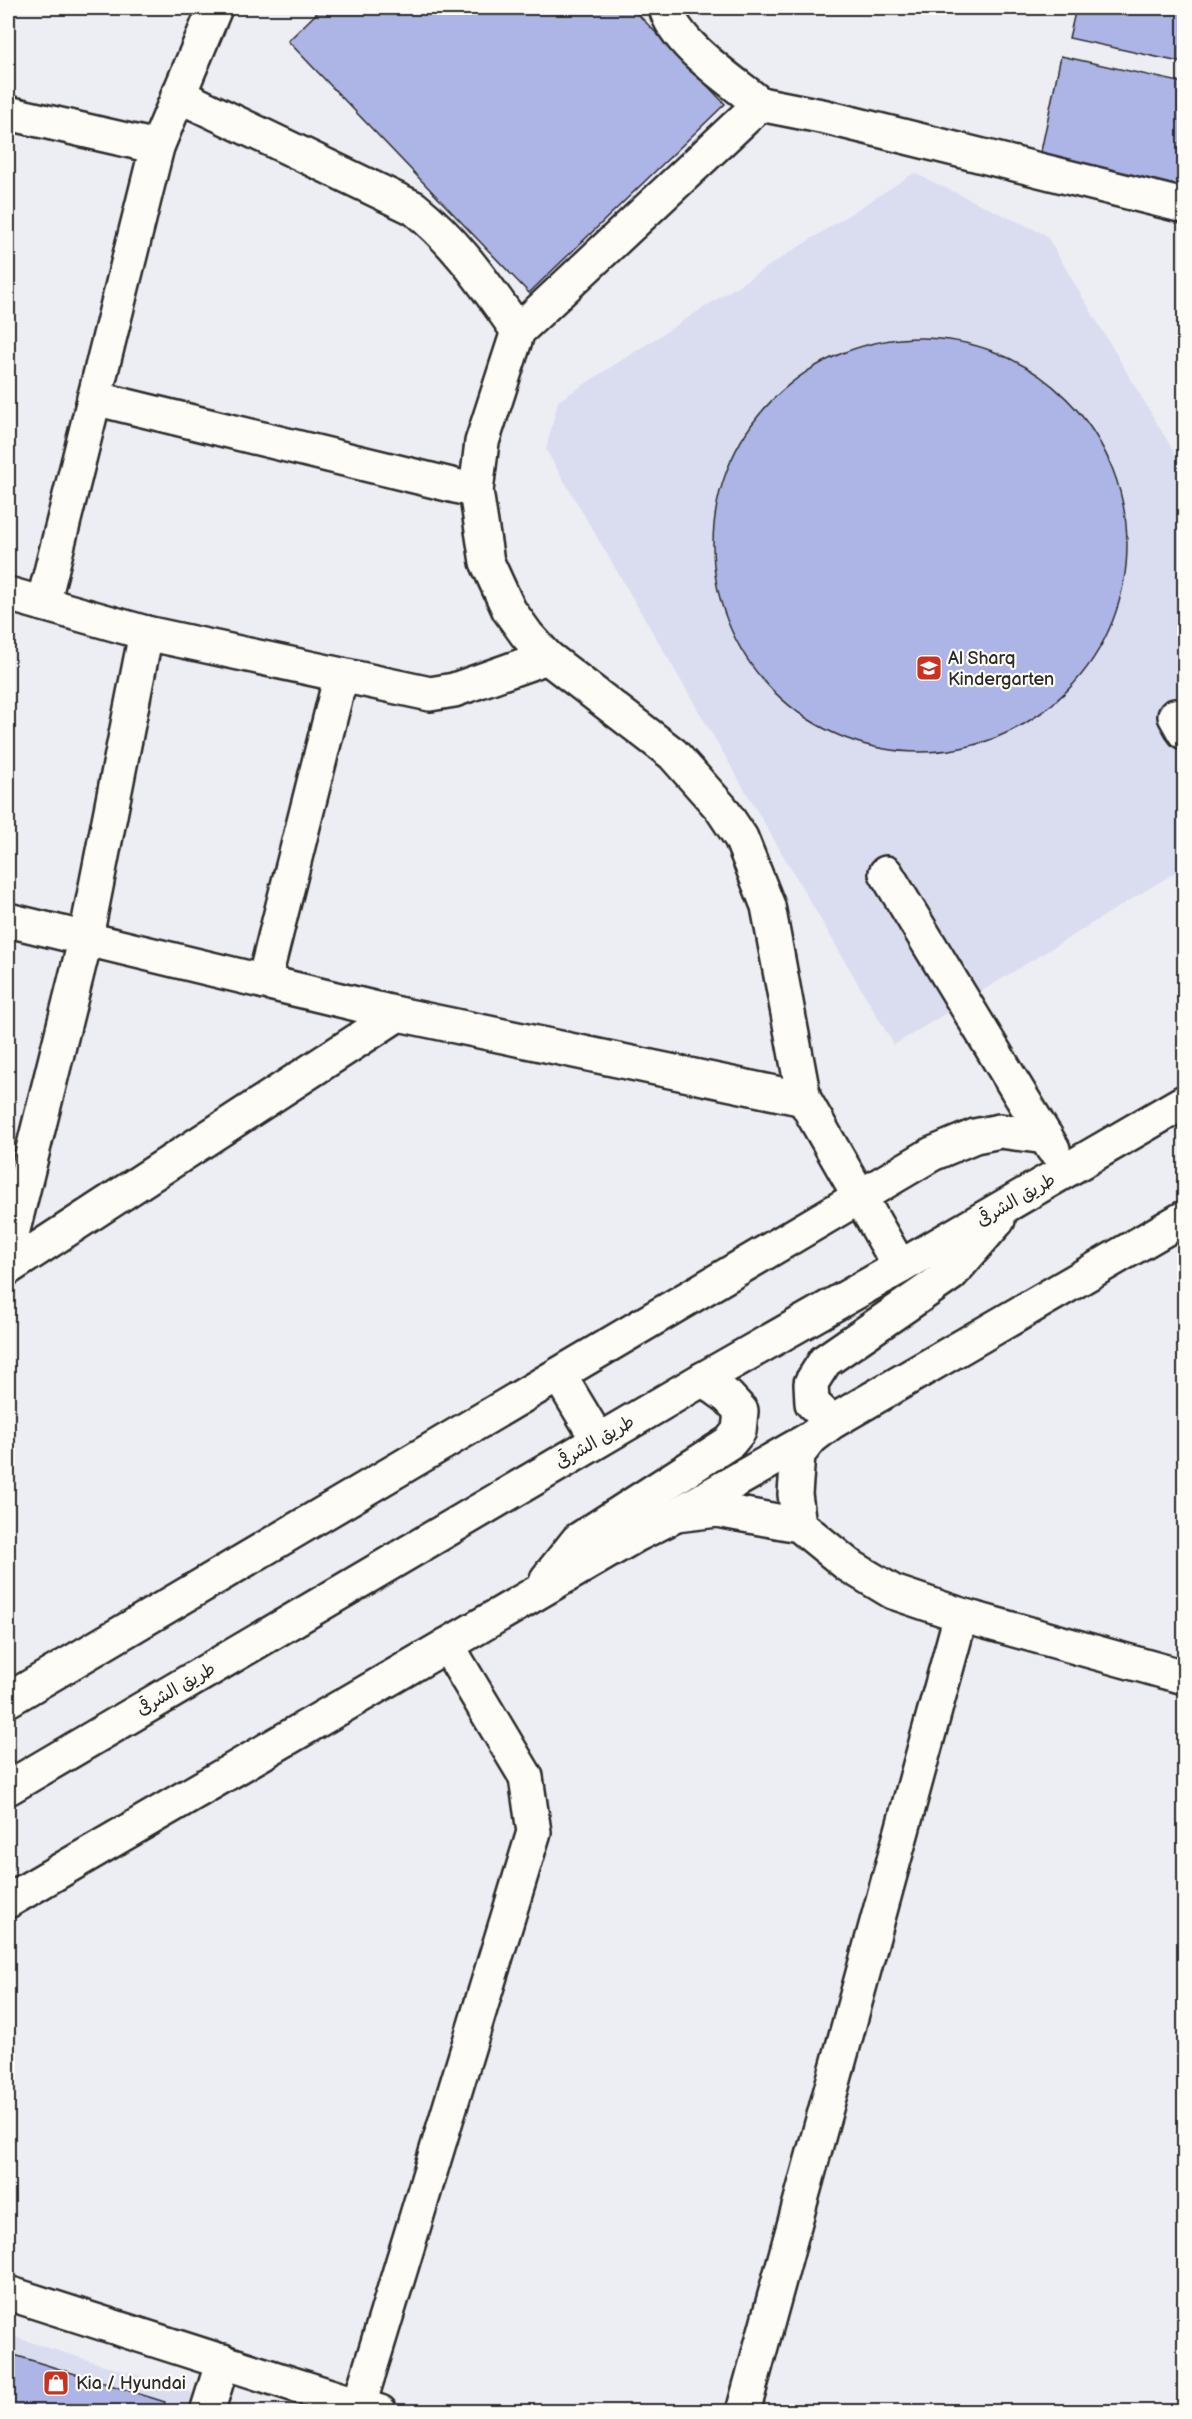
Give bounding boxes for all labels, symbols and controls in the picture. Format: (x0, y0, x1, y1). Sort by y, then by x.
place label: Al Sharq Kindergarten (948, 648, 1054, 690)
school or university icon: Al Sharq Kindergarten (914, 653, 944, 683)
street label: طريق الشرقى (972, 1167, 1059, 1231)
street label: طريق الشرقى (551, 1409, 638, 1473)
street label: طريق الشرقى (132, 1656, 219, 1720)
shop icon: Kia / Hyundai (41, 2368, 71, 2398)
place label: Kia / Hyundai (76, 2373, 186, 2394)

